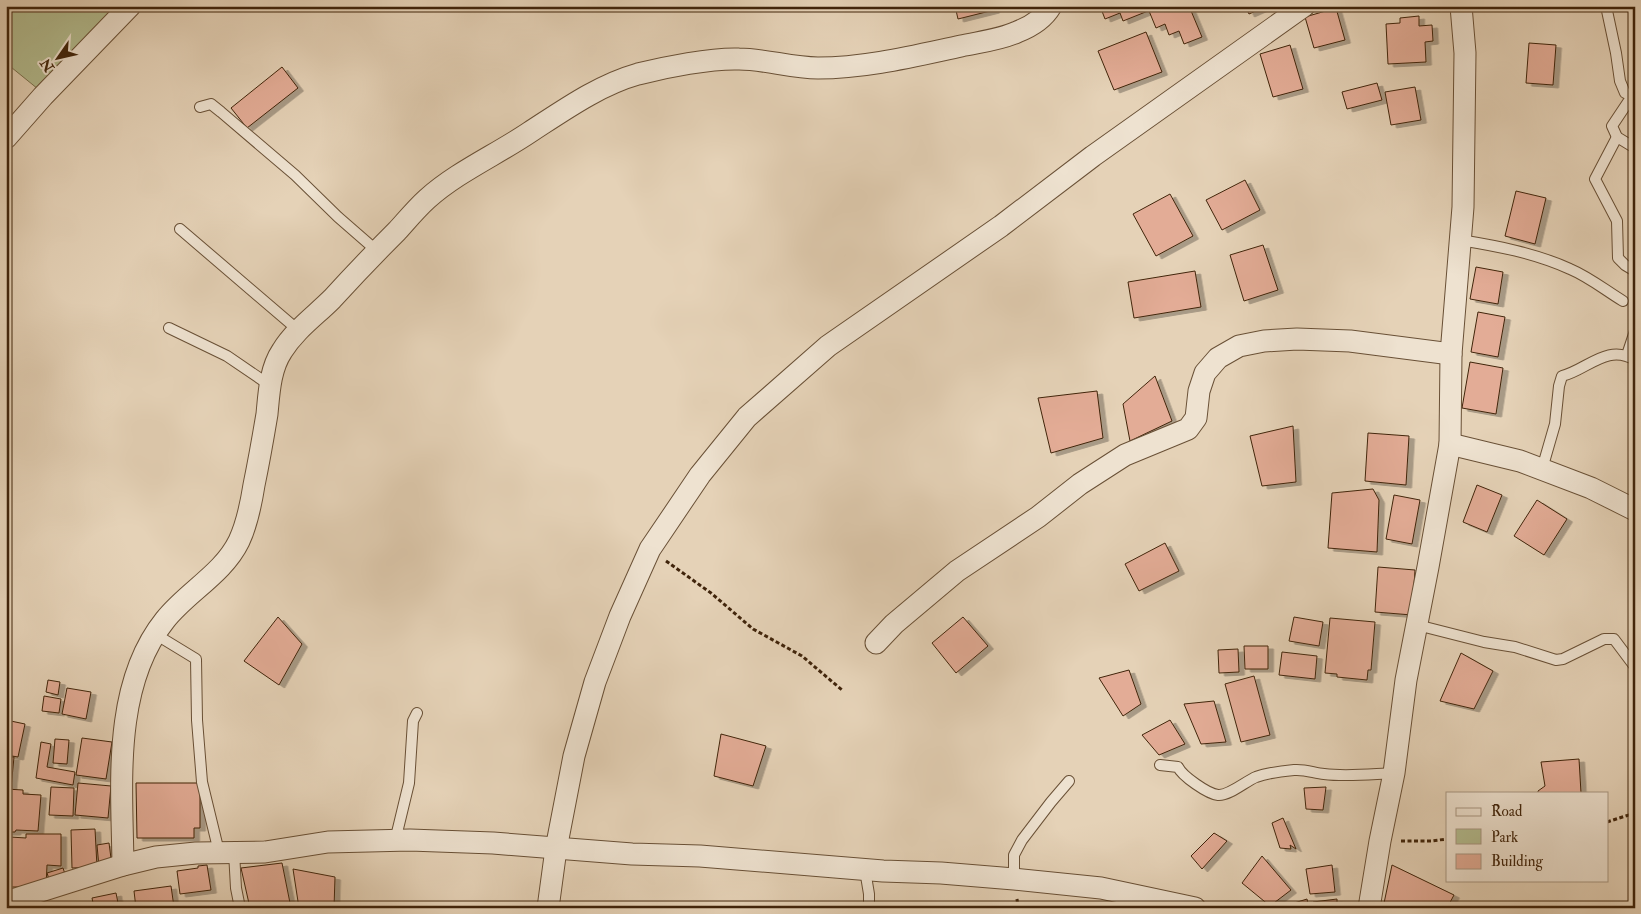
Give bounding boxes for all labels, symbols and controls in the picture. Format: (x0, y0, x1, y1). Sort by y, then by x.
north arrow (32, 32, 82, 82)
text: N (37, 55, 59, 76)
legend (1446, 792, 1608, 882)
text: Road (1491, 802, 1523, 821)
text: Park (1491, 828, 1518, 847)
text: Building (1491, 852, 1543, 871)

